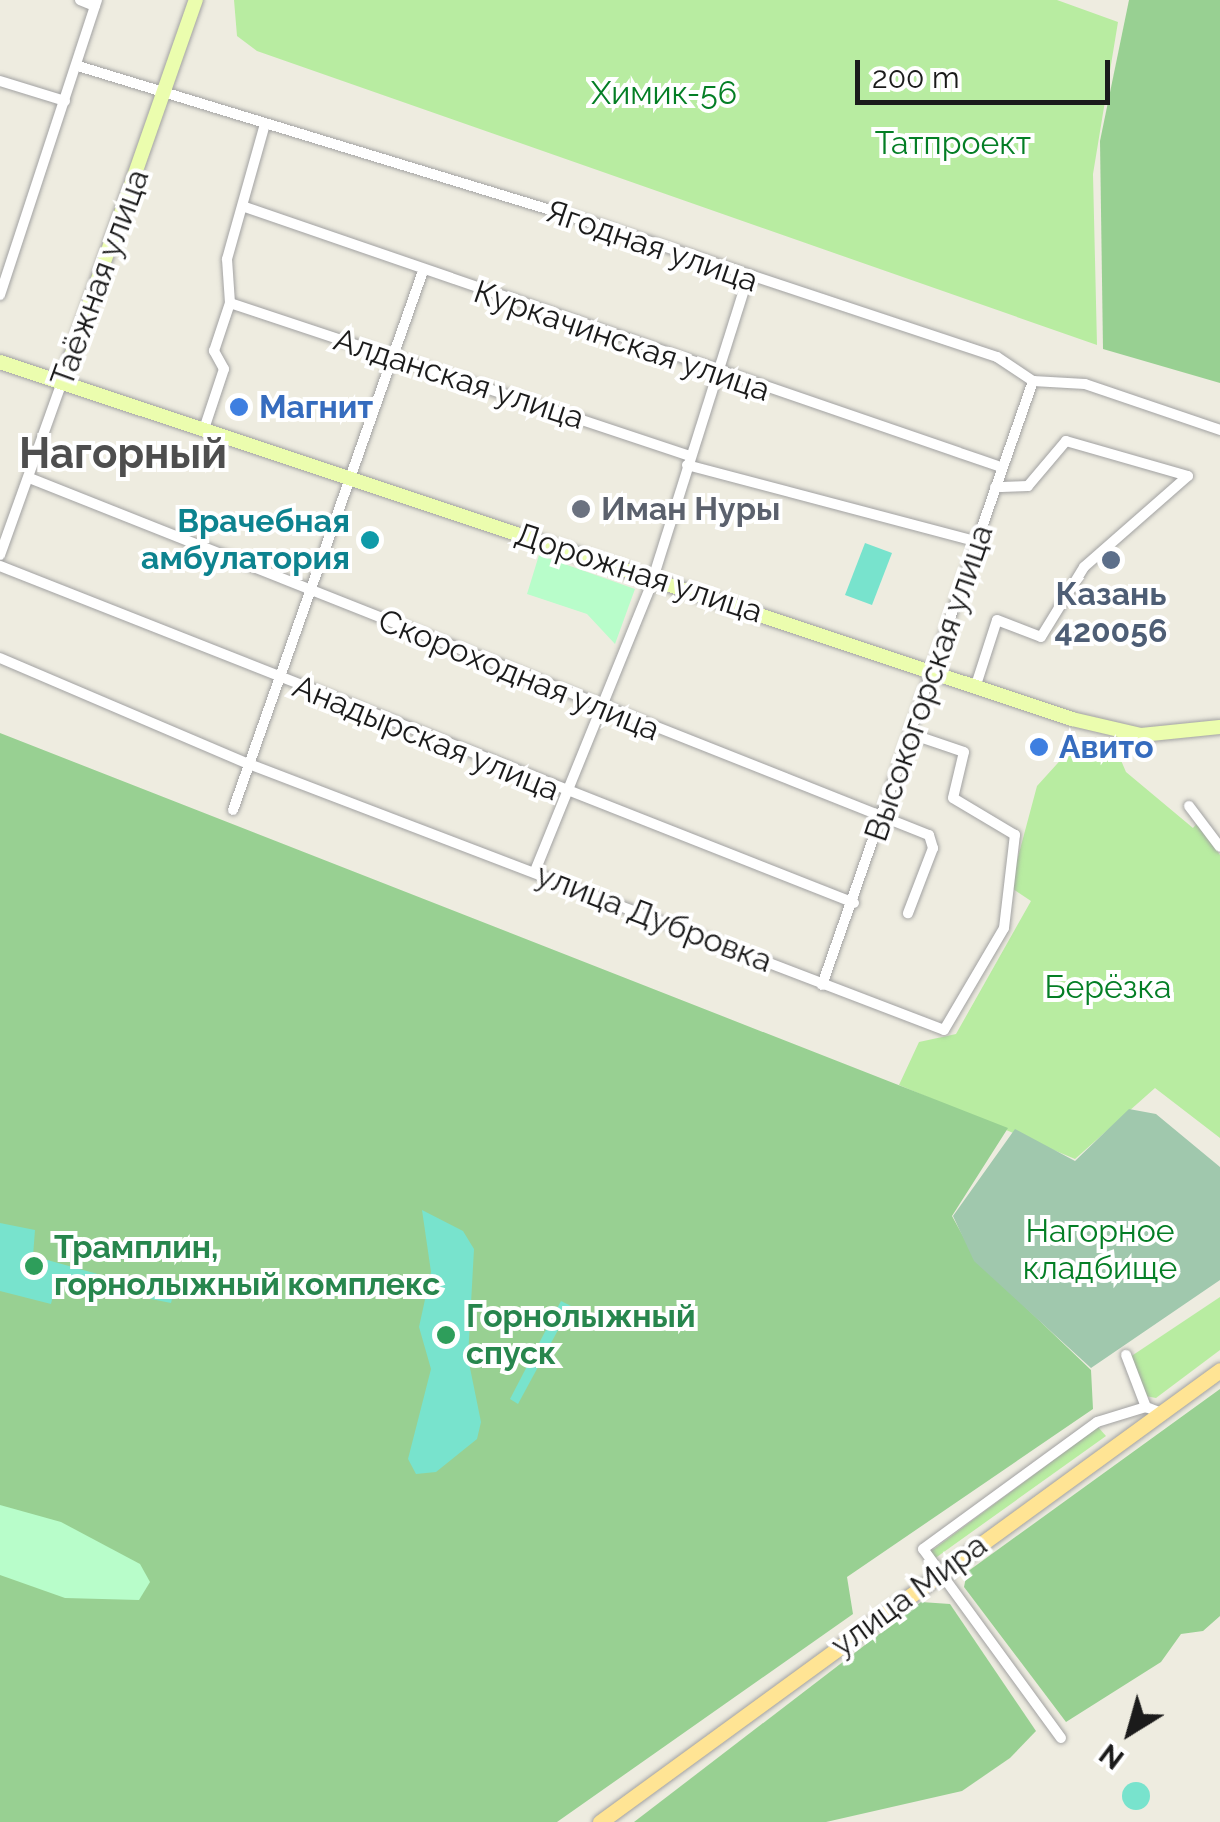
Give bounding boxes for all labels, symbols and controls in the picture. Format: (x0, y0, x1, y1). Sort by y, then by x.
scale bar (860, 40, 1115, 102)
text: 200 m (872, 60, 960, 95)
park label: Химик-56 (591, 74, 737, 112)
park label: Татпроект (875, 124, 1031, 162)
street label: Таёжная улица (43, 164, 157, 392)
street label: Ягодная улица (541, 192, 763, 300)
street label: Куркачинская улица (469, 272, 775, 410)
street label: Алданская улица (329, 320, 589, 438)
place label: Магнит (259, 388, 373, 426)
marker: Магнит (228, 396, 250, 418)
district label: Нагорный (19, 429, 227, 479)
place label: Иман Нуры (601, 490, 780, 528)
marker: Иман Нуры (570, 498, 592, 520)
place label: Врачебная амбулатория (141, 503, 350, 578)
street label: Дорожная улица (510, 515, 768, 631)
street label: Высокогорская улица (857, 519, 1001, 847)
marker: Врачебная амбулатория (359, 529, 381, 551)
marker: Казань 420056 (1100, 549, 1122, 571)
place label: Казань 420056 (1055, 576, 1167, 651)
street label: Скороходная улица (372, 601, 666, 749)
street label: Анадырская улица (287, 667, 565, 809)
place label: Авито (1059, 728, 1154, 766)
marker: Авито (1028, 736, 1050, 758)
street label: улица Дубровка (531, 855, 777, 981)
park label: Берёзка (1045, 968, 1171, 1006)
park label: Нагорное кладбище (1023, 1213, 1177, 1288)
place label: Трамплин, горнолыжный комплекс (54, 1229, 440, 1304)
marker: Трамплин, горнолыжный комплекс (23, 1255, 45, 1277)
place label: Горнолыжный спуск (466, 1298, 696, 1373)
marker: Горнолыжный спуск (435, 1324, 457, 1346)
street label: улица Мира (824, 1526, 994, 1664)
north arrow (1080, 1682, 1180, 1782)
text: N (1093, 1737, 1130, 1776)

